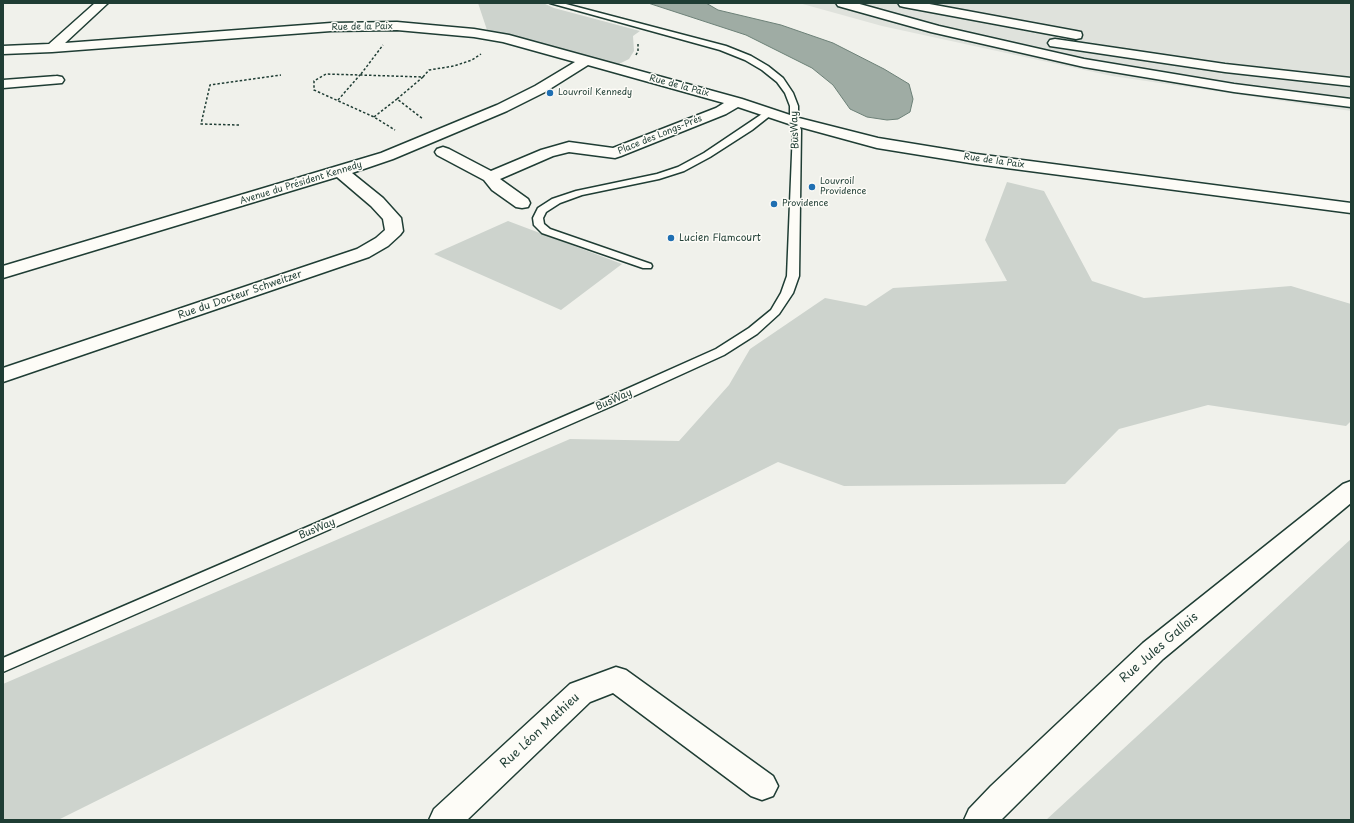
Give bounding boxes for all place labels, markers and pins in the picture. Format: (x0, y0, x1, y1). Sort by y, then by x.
marker: Louvroil Kennedy (545, 88, 555, 98)
place label: Louvroil Kennedy (558, 88, 632, 98)
place label: Louvroil Providence (820, 177, 866, 198)
marker: Louvroil Providence (807, 182, 817, 192)
marker: Providence (769, 199, 779, 209)
place label: Providence (782, 199, 828, 209)
place label: Lucien Flamcourt (679, 232, 761, 244)
marker: Lucien Flamcourt (666, 233, 676, 243)

